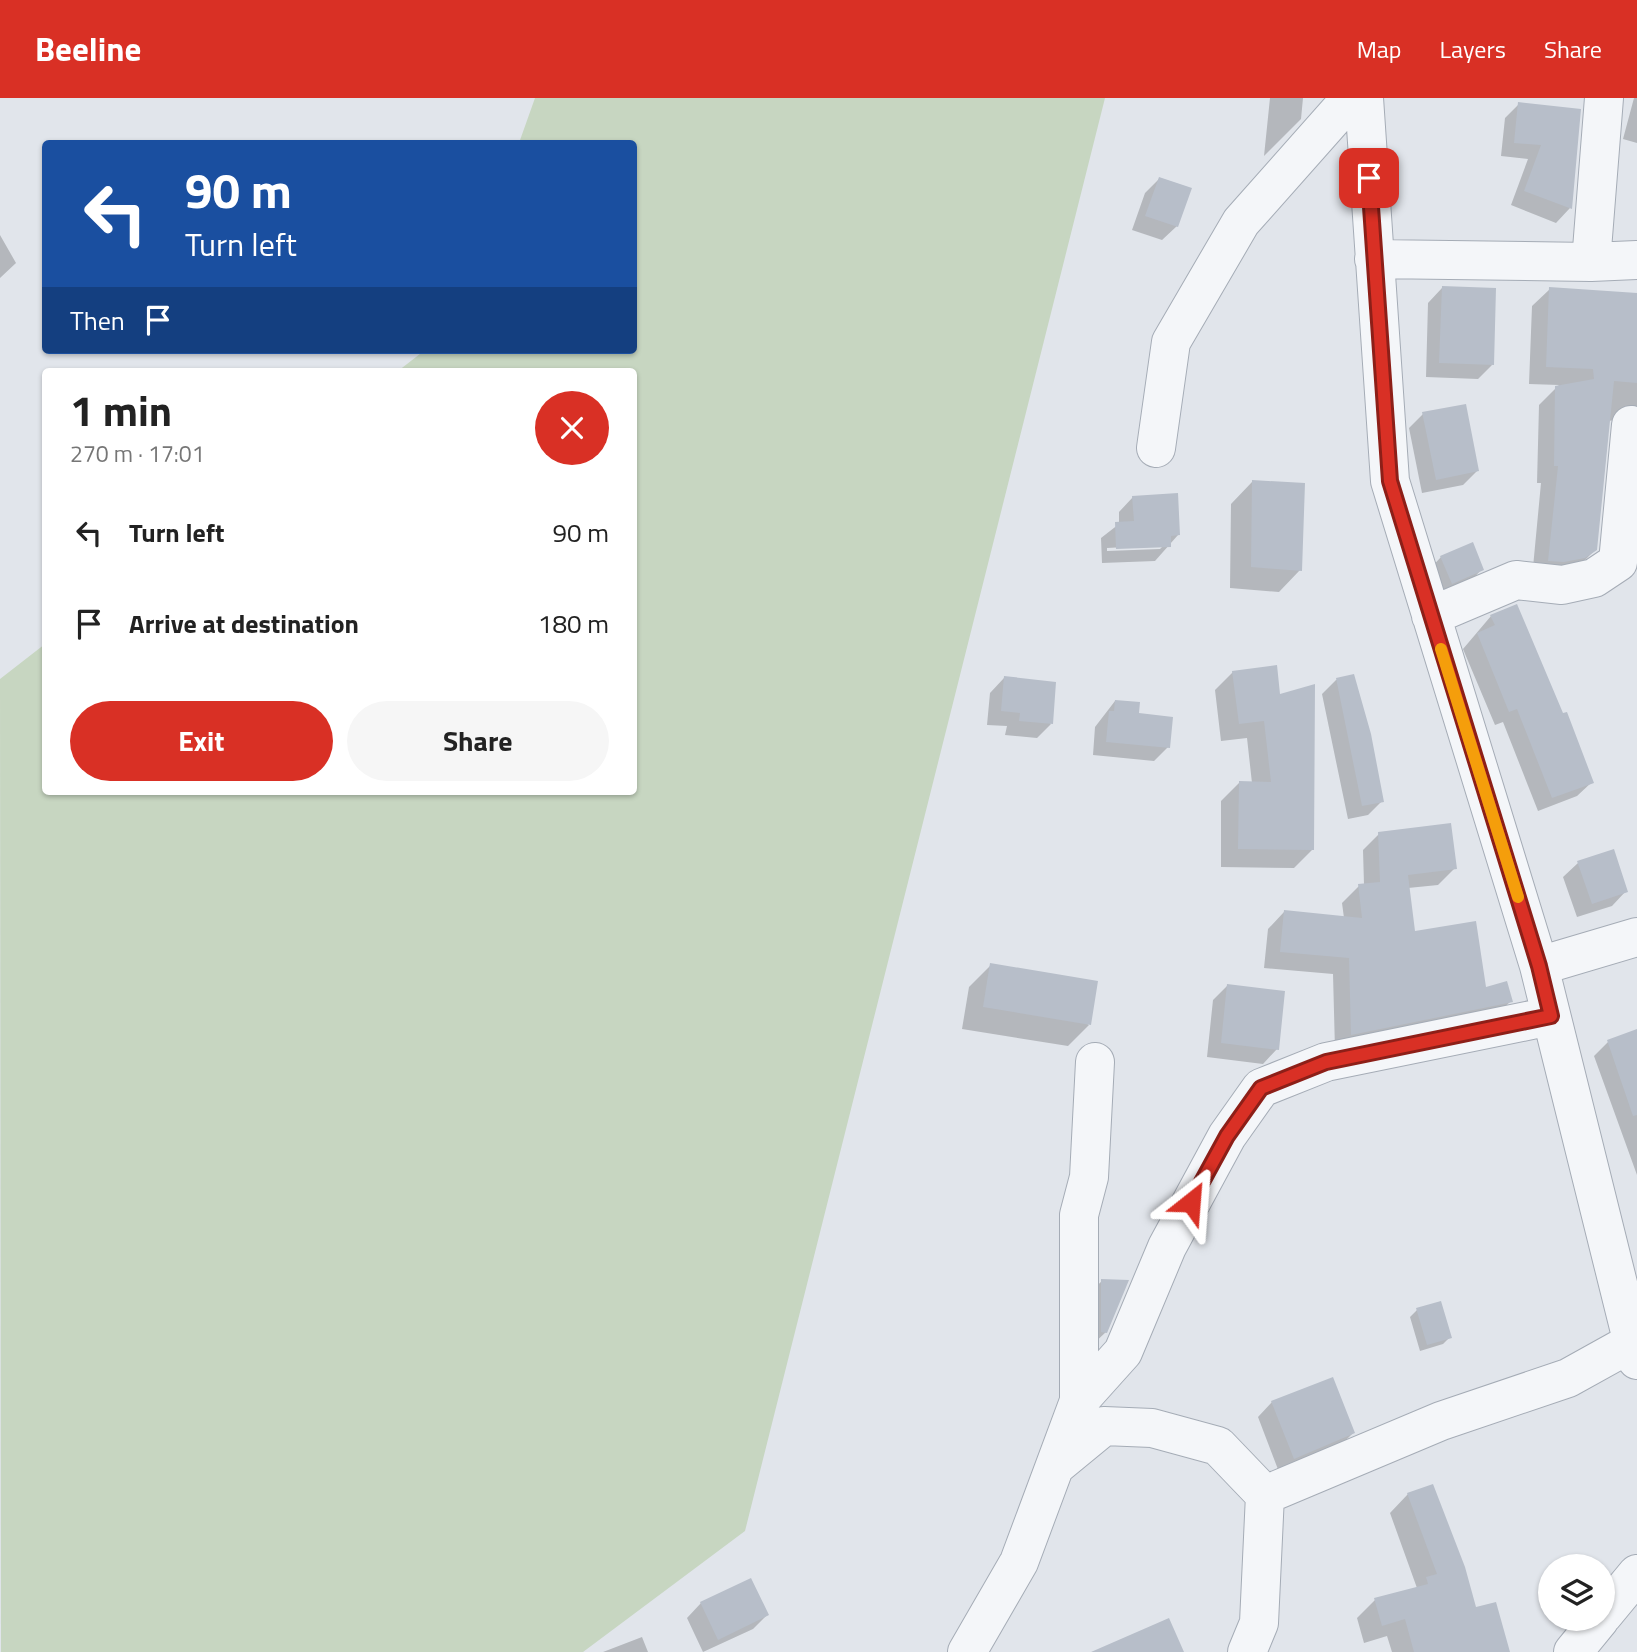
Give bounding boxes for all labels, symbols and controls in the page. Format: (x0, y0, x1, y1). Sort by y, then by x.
text: Beeline (35, 24, 141, 74)
text: Map (1357, 31, 1402, 67)
text: Layers (1440, 31, 1506, 67)
text: Share (1544, 31, 1602, 67)
pin (1339, 148, 1399, 208)
text: 90 m (185, 152, 292, 227)
icon: arrive (1350, 159, 1388, 197)
icon: left (70, 168, 161, 259)
text: Turn left (185, 220, 297, 268)
text: Then (70, 301, 125, 340)
icon: arrive (139, 301, 177, 339)
text: 1 min (70, 378, 172, 442)
button: close (535, 391, 609, 465)
text: 270 m · 17:01 (70, 436, 205, 471)
text: Turn left (129, 513, 224, 552)
text: 90 m (552, 513, 609, 552)
icon: left (70, 514, 108, 552)
text: Arrive at destination (129, 604, 359, 643)
text: 180 m (538, 604, 609, 643)
icon: arrive (70, 605, 108, 643)
button: Exit (70, 701, 333, 781)
button: Share (347, 701, 609, 781)
position arrow (1154, 1165, 1228, 1239)
map controls (1538, 1554, 1615, 1631)
button: layers (1538, 1554, 1615, 1631)

